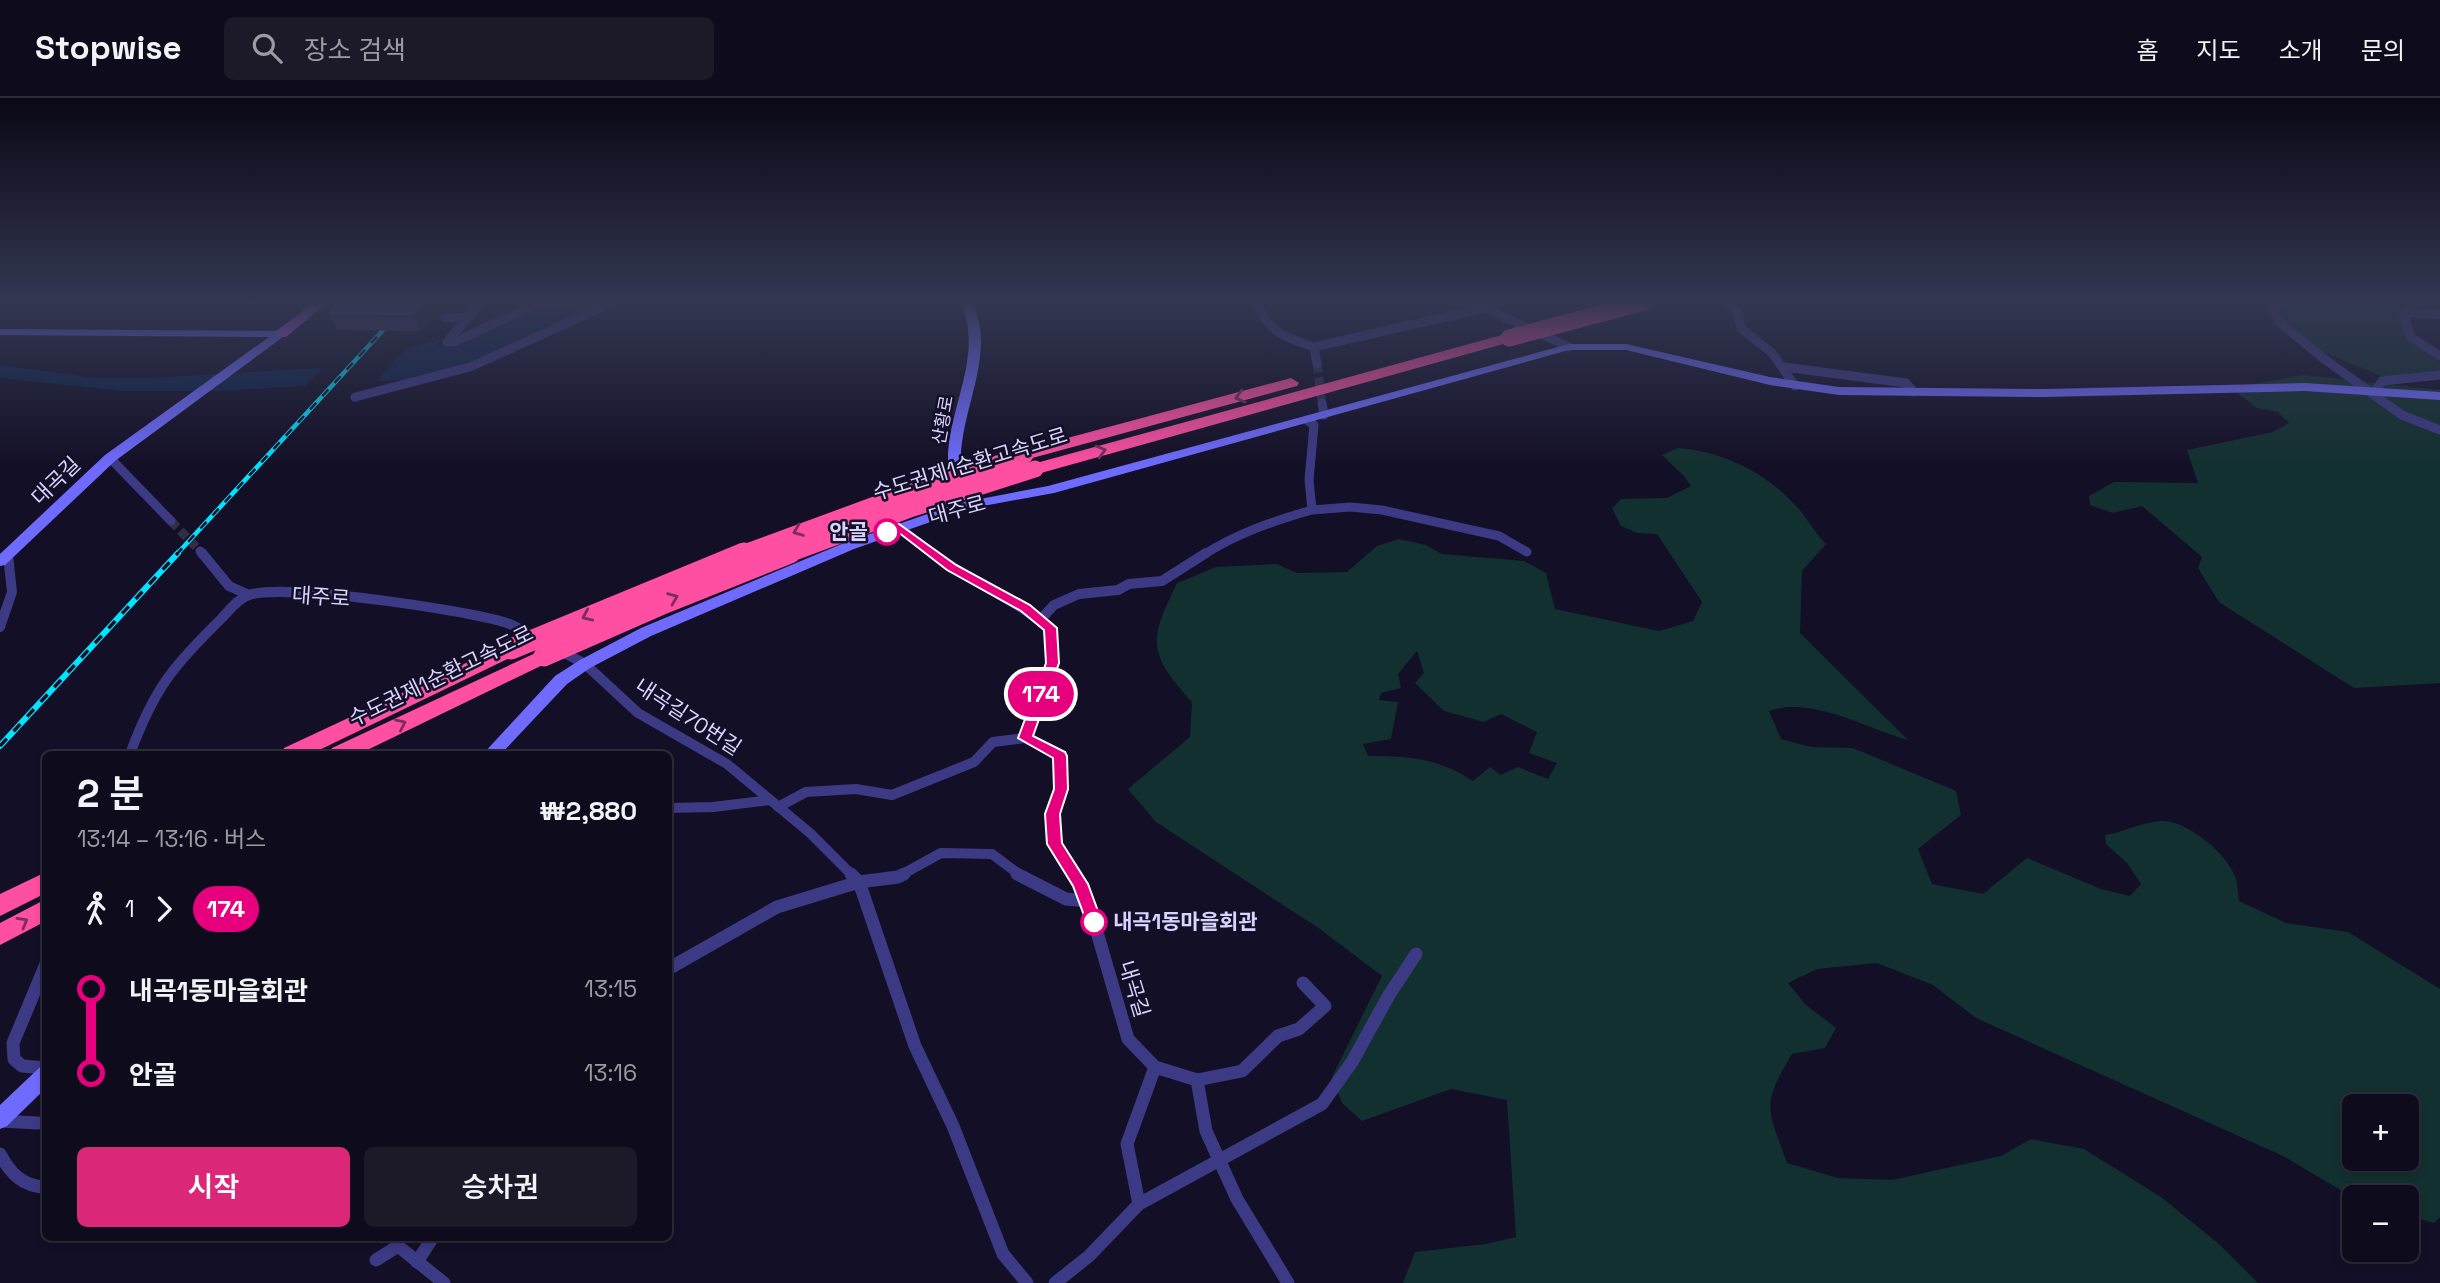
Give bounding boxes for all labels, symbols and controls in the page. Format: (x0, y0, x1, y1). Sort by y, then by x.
search box (224, 17, 714, 80)
text: Stopwise (35, 27, 182, 69)
icon: search (248, 29, 286, 67)
text: 장소 검색 (304, 33, 406, 67)
text: 홈 (2136, 35, 2158, 66)
text: 지도 (2196, 35, 2241, 66)
text: 소개 (2279, 35, 2323, 66)
text: 문의 (2361, 35, 2405, 66)
one-way arrow (1235, 389, 1247, 403)
street label: 산황로 (927, 393, 958, 446)
street label: 수도권제1순환고속도로 (869, 421, 1070, 506)
one-way arrow (1095, 445, 1107, 459)
street label: 대곡길 (25, 451, 86, 510)
street label: 대주로 (925, 489, 988, 530)
place label: 안골 (829, 518, 868, 545)
marker: 안골 (874, 519, 900, 545)
one-way arrow (792, 522, 804, 536)
street label: 대주로 (291, 581, 351, 612)
one-way arrow (667, 593, 679, 607)
one-way arrow (581, 608, 594, 622)
street label: 수도권제1순환고속도로 (344, 619, 537, 732)
line badge: 174 (1001, 671, 1081, 717)
street label: 내곡길70번길 (630, 672, 747, 761)
text: 174 (1022, 678, 1060, 709)
one-way arrow (394, 718, 406, 732)
text: 2 분 (77, 770, 144, 818)
text: ₩2,880 (539, 794, 637, 828)
text: 13:14 – 13:16 · 버스 (77, 824, 266, 854)
icon: walk (77, 890, 115, 928)
icon: forward (145, 890, 183, 928)
text: 174 (207, 893, 245, 924)
text: 1 (125, 894, 135, 924)
place label: 내곡1동마을회관 (1113, 908, 1258, 935)
marker: 내곡1동마을회관 (1081, 909, 1107, 935)
one-way arrow (15, 917, 28, 930)
street label: 내곡길 (1113, 957, 1156, 1021)
text: 내곡1동마을회관 (129, 974, 308, 1008)
text: 13:15 (584, 974, 637, 1004)
text: 안골 (129, 1058, 177, 1092)
text: 13:16 (584, 1058, 637, 1088)
map controls (2342, 1094, 2419, 1262)
button: + (2342, 1094, 2419, 1171)
button: 시작 (77, 1147, 350, 1227)
button: 승차권 (364, 1147, 637, 1227)
button: − (2342, 1185, 2419, 1262)

